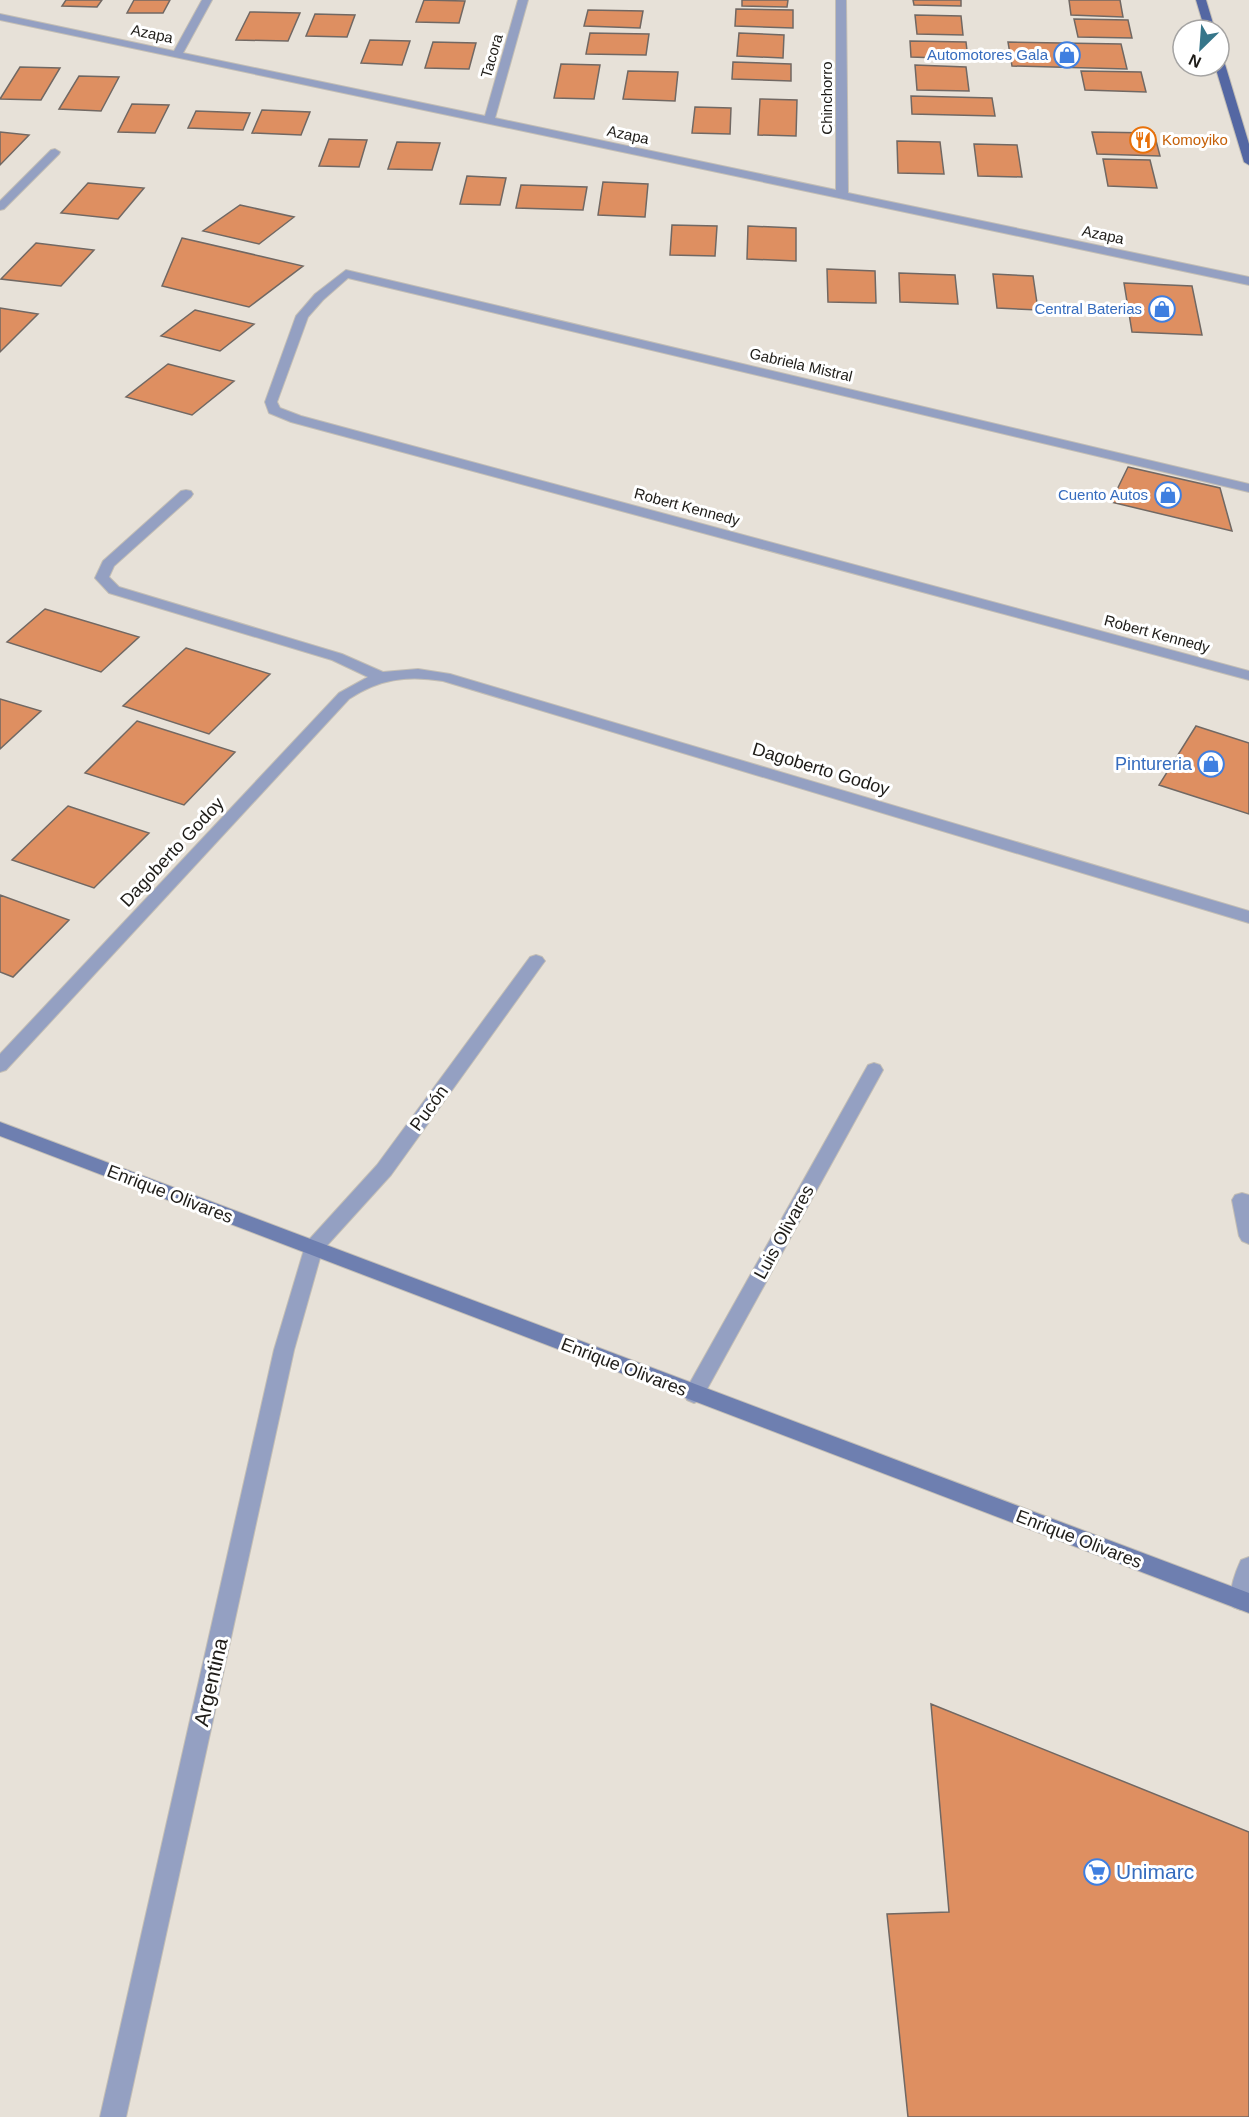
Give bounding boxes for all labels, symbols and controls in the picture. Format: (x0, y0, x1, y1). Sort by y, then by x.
north arrow (1171, 18, 1231, 78)
street label: Azapa (130, 21, 175, 46)
street label: Tacora (477, 31, 506, 80)
shop icon: Automotores Gala (1052, 40, 1082, 70)
place label: Automotores Gala (927, 46, 1049, 63)
text: N (1186, 51, 1204, 71)
street label: Chinchorro (818, 61, 835, 135)
street label: Azapa (606, 122, 651, 147)
restaurant icon: Komoyiko (1128, 125, 1158, 155)
place label: Komoyiko (1162, 131, 1228, 148)
street label: Azapa (1081, 222, 1126, 247)
shop icon: Central Baterias (1147, 294, 1177, 324)
place label: Central Baterias (1034, 300, 1142, 317)
street label: Gabriela Mistral (748, 344, 854, 385)
shop icon: Cuento Autos (1153, 480, 1183, 510)
street label: Robert Kennedy (633, 484, 742, 529)
place label: Cuento Autos (1058, 486, 1148, 503)
street label: Robert Kennedy (1103, 611, 1212, 656)
street label: Dagoberto Godoy (750, 739, 892, 799)
shop icon: Pintureria (1196, 749, 1226, 779)
place label: Pintureria (1115, 754, 1193, 774)
street label: Dagoberto Godoy (116, 793, 228, 911)
street label: Pucón (406, 1081, 452, 1135)
street label: Enrique Olivares (104, 1161, 236, 1227)
street label: Luis Olivares (750, 1182, 818, 1282)
street label: Enrique Olivares (558, 1334, 690, 1400)
street label: Enrique Olivares (1013, 1506, 1145, 1572)
street label: Argentina (189, 1635, 232, 1728)
supermarket icon: Unimarc (1082, 1857, 1112, 1887)
place label: Unimarc (1116, 1860, 1194, 1883)

